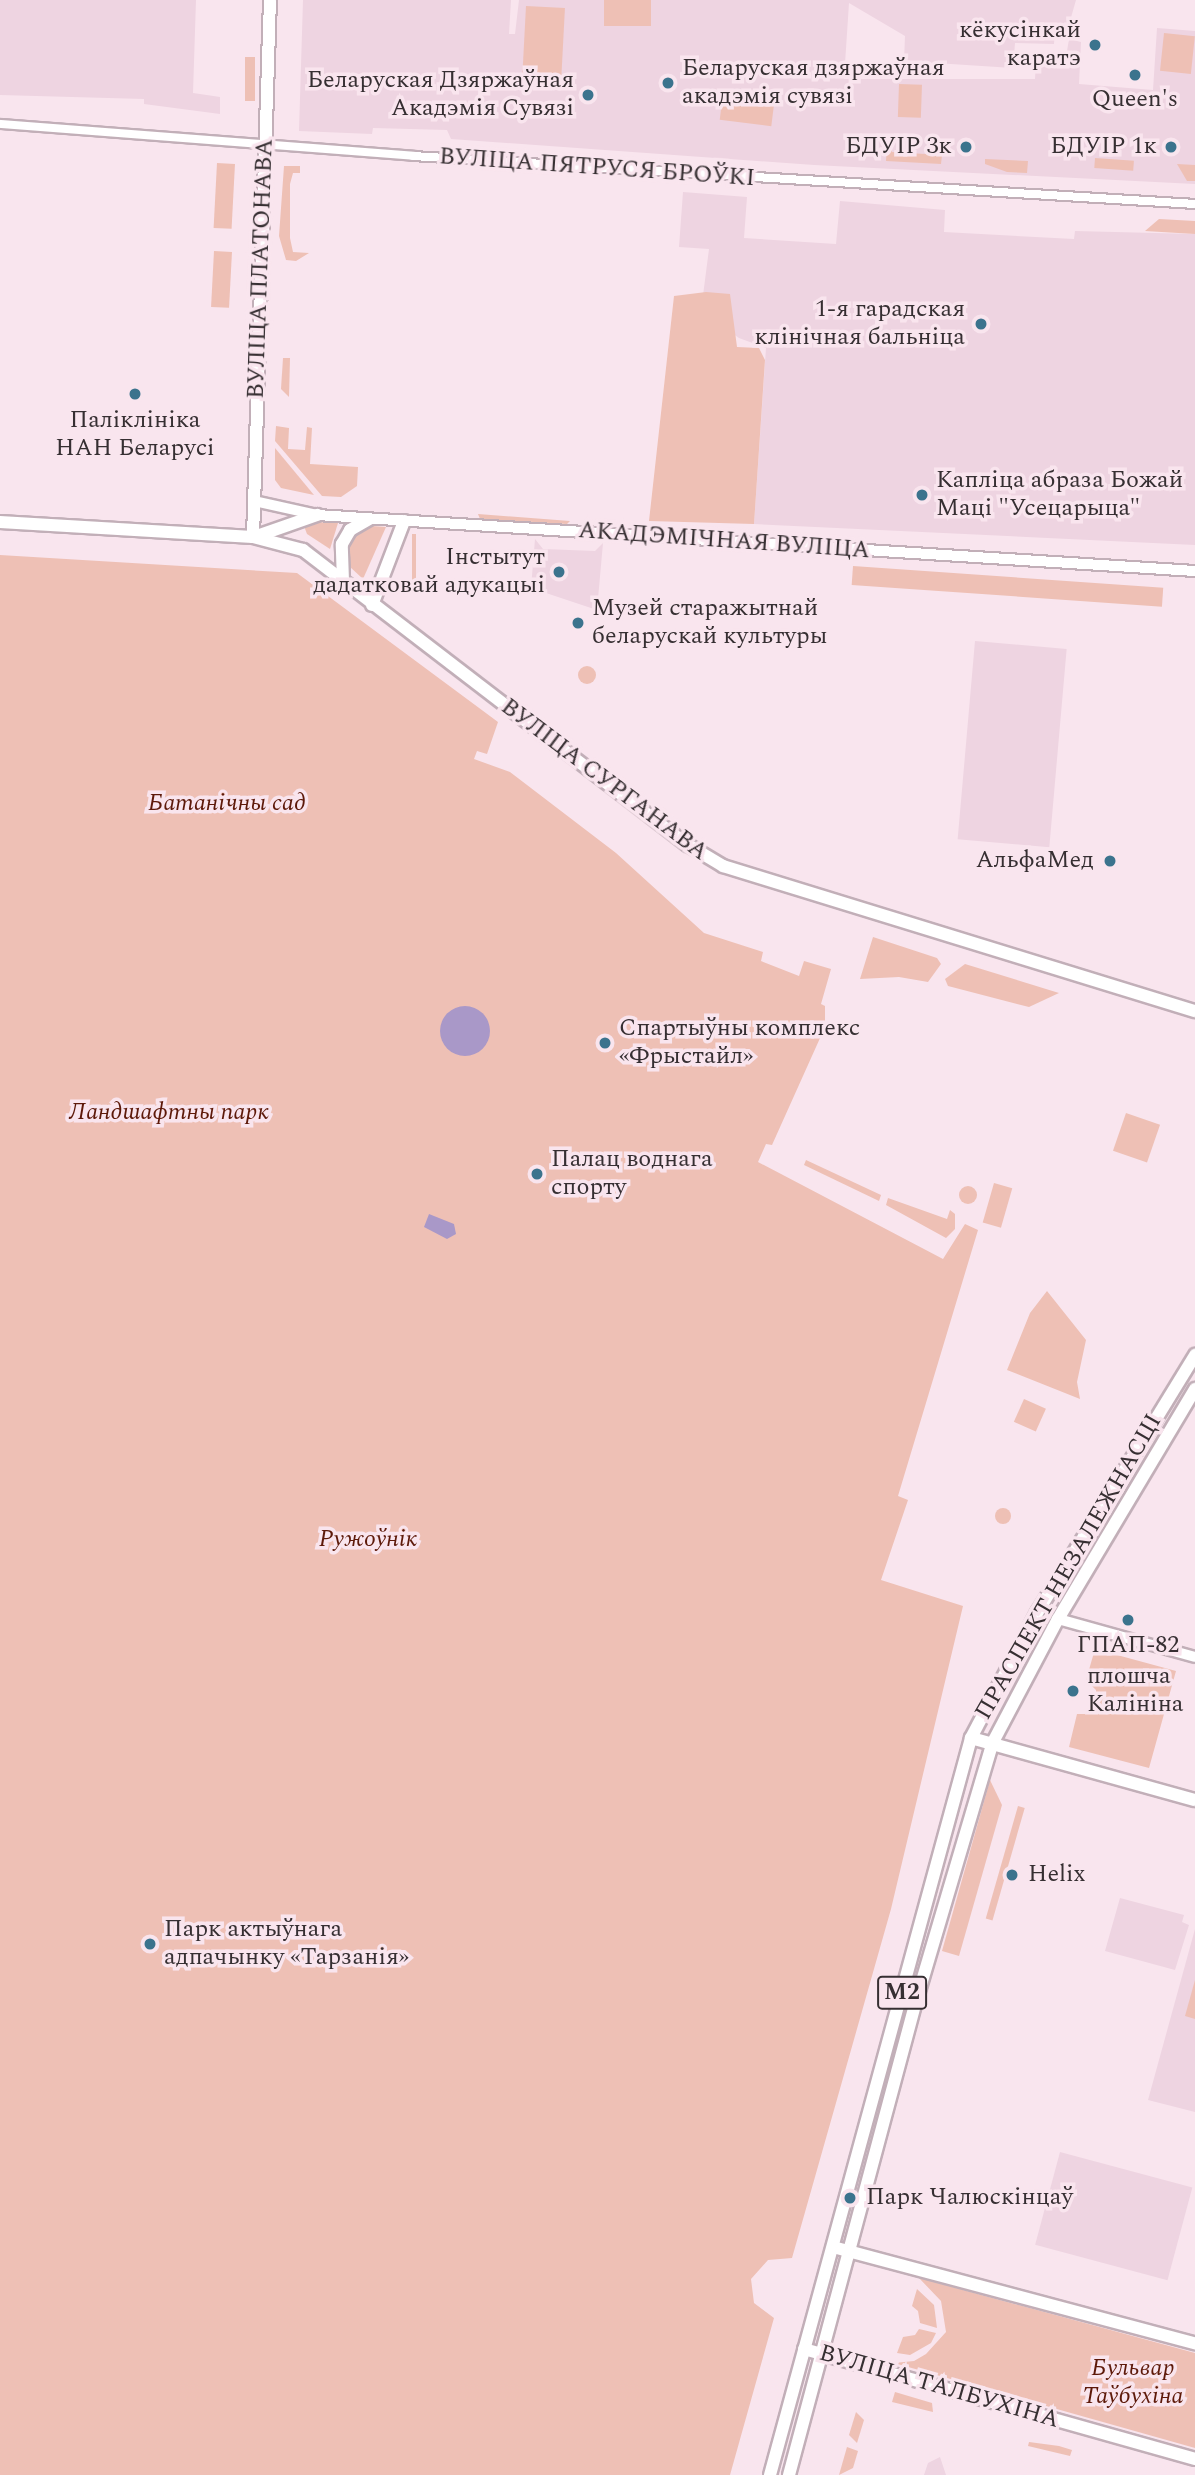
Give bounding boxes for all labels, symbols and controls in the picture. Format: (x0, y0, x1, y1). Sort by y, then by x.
place label: кёкусінкай каратэ (959, 17, 1081, 73)
marker: кёкусінкай каратэ (1087, 37, 1103, 53)
place label: Беларуская дзяржаўная акадэмія сувязі (682, 55, 944, 111)
place label: Беларуская Дзяржаўная Акадэмія Сувязі (307, 67, 574, 123)
marker: Queen's (1127, 67, 1143, 83)
marker: Беларуская дзяржаўная акадэмія сувязі (660, 75, 676, 91)
place label: Queen's (1092, 86, 1178, 114)
marker: Беларуская Дзяржаўная Акадэмія Сувязі (580, 87, 596, 103)
place label: БДУІР 3к (845, 133, 952, 161)
place label: БДУІР 1к (1050, 133, 1157, 161)
street label: ВУЛІЦА ПЛАТОНАВА (242, 138, 280, 400)
marker: БДУІР 3к (958, 139, 974, 155)
marker: БДУІР 1к (1163, 139, 1179, 155)
street label: ВУЛІЦА ПЯТРУСЯ БРОЎКІ (438, 143, 756, 193)
place label: 1-я гарадская клінічная бальніца (754, 296, 965, 352)
marker: 1-я гарадская клінічная бальніца (971, 314, 991, 334)
marker: Паліклініка НАН Беларусі (125, 384, 145, 404)
place label: Паліклініка НАН Беларусі (55, 407, 215, 463)
place label: Капліца абраза Божай Маці "Усецарыца" (936, 467, 1183, 523)
marker: Капліца абраза Божай Маці "Усецарыца" (914, 487, 930, 503)
street label: АКАДЭМІЧНАЯ ВУЛІЦА (577, 516, 871, 566)
place label: Інстытут дадатковай адукацыі (313, 544, 545, 600)
marker: Інстытут дадатковай адукацыі (551, 564, 567, 580)
place label: Музей старажытнай беларускай культуры (592, 595, 827, 651)
marker: Музей старажытнай беларускай культуры (570, 615, 586, 631)
street label: ВУЛІЦА СУРГАНАВА (495, 693, 713, 867)
park label: Батанічны сад (148, 790, 306, 818)
place label: АльфаМед (976, 847, 1094, 875)
marker: АльфаМед (1100, 851, 1120, 871)
place label: Спартыўны комплекс «Фрыстайл» (619, 1015, 860, 1071)
marker: Спартыўны комплекс «Фрыстайл» (597, 1035, 613, 1051)
park label: Ландшафтны парк (69, 1099, 269, 1127)
place label: Палац воднага спорту (551, 1146, 713, 1202)
marker: Палац воднага спорту (529, 1166, 545, 1182)
street label: ПРАСПЕКТ НЕЗАЛЕЖНАСЦІ (969, 1409, 1169, 1725)
park label: Ружоўнік (319, 1526, 417, 1554)
marker: ГПАП-82 (1120, 1612, 1136, 1628)
place label: ГПАП-82 (1077, 1632, 1179, 1660)
place label: плошча Калініна (1087, 1663, 1184, 1719)
marker: плошча Калініна (1065, 1683, 1081, 1699)
place label: Helix (1028, 1861, 1086, 1889)
marker: Helix (1002, 1865, 1022, 1885)
place label: Парк актыўнага адпачынку «Тарзанія» (164, 1916, 409, 1972)
marker: Парк актыўнага адпачынку «Тарзанія» (142, 1936, 158, 1952)
road number: М2 (876, 1974, 928, 2012)
place label: Парк Чалюскінцаў (866, 2184, 1073, 2212)
marker: Парк Чалюскінцаў (840, 2188, 860, 2208)
street label: ВУЛІЦА ТАЛБУХІНА (816, 2339, 1062, 2435)
park label: Бульвар Таўбухіна (1083, 2355, 1183, 2411)

